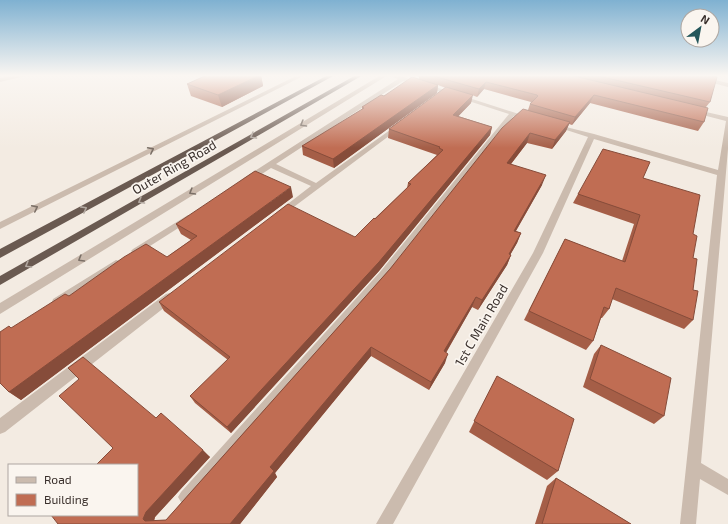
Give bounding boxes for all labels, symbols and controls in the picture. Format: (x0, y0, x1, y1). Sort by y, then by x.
north arrow (680, 8, 720, 48)
text: N (699, 11, 712, 27)
one-way arrow (300, 120, 307, 127)
one-way arrow (250, 132, 258, 139)
street label: Outer Ring Road (129, 136, 219, 198)
one-way arrow (147, 147, 154, 154)
one-way arrow (189, 187, 196, 194)
one-way arrow (138, 196, 145, 203)
one-way arrow (31, 205, 38, 213)
one-way arrow (79, 206, 87, 214)
one-way arrow (78, 255, 85, 262)
one-way arrow (25, 261, 32, 268)
street label: 1st C Main Road (451, 281, 511, 369)
legend (8, 464, 138, 516)
text: Road (44, 472, 72, 486)
text: Building (44, 492, 89, 506)

